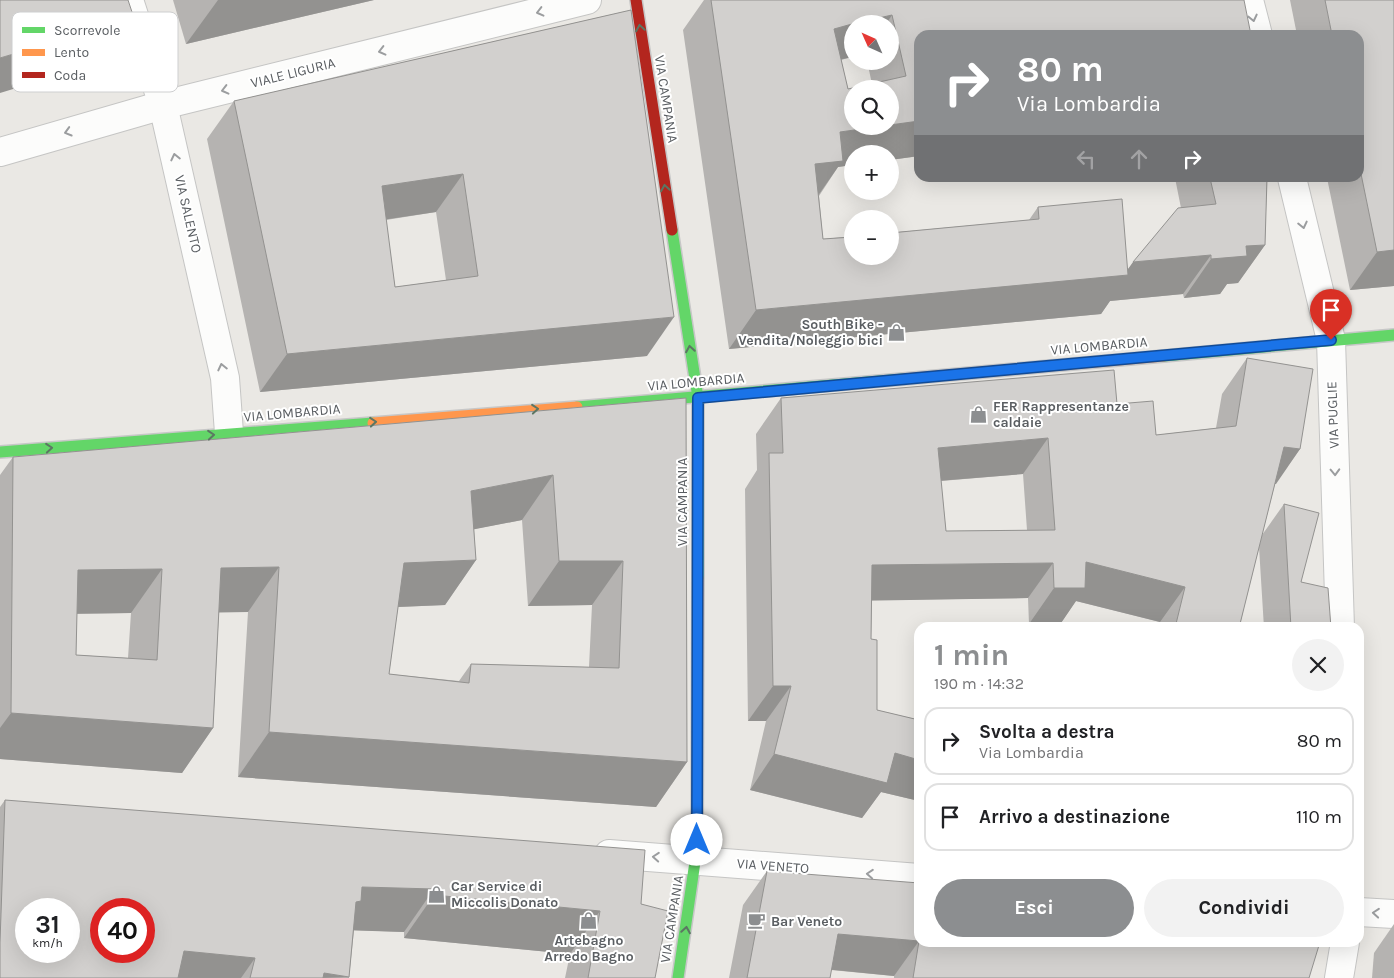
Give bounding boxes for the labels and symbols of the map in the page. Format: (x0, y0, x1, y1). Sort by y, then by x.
one-way arrow (536, 6, 545, 17)
legend (12, 12, 178, 92)
one-way arrow (1247, 13, 1258, 22)
north arrow (844, 15, 899, 70)
text: Scorrevole (54, 22, 120, 39)
one-way arrow (635, 23, 646, 31)
text: Lento (54, 44, 89, 61)
one-way arrow (378, 45, 387, 56)
street label: VIALE LIGURIA (249, 54, 337, 92)
street label: VIA CAMPANIA (651, 54, 681, 144)
text: Coda (54, 67, 86, 84)
one-way arrow (220, 84, 229, 95)
one-way arrow (64, 127, 72, 137)
one-way arrow (171, 153, 181, 162)
street label: VIA SALENTO (171, 173, 205, 255)
one-way arrow (661, 184, 671, 193)
one-way arrow (1297, 220, 1308, 229)
pin (1310, 289, 1352, 340)
place label: South Bike - Vendita/Noleggio bici (738, 316, 883, 349)
shop icon: South Bike - Vendita/Noleggio bici (887, 322, 907, 342)
street label: VIA LOMBARDIA (1050, 333, 1148, 359)
one-way arrow (686, 345, 696, 353)
one-way arrow (218, 363, 228, 372)
street label: VIA LOMBARDIA (647, 369, 745, 395)
street label: VIA PUGLIE (1323, 381, 1343, 449)
place label: FER Rappresentanze caldaie (993, 398, 1129, 431)
street label: VIA LOMBARDIA (243, 400, 341, 426)
one-way arrow (531, 404, 539, 415)
shop icon: FER Rappresentanze caldaie (969, 404, 989, 424)
one-way arrow (369, 416, 377, 427)
one-way arrow (207, 430, 215, 441)
one-way arrow (45, 442, 53, 453)
street label: VIA CAMPANIA (674, 458, 691, 546)
one-way arrow (1330, 468, 1341, 476)
position arrow (670, 813, 722, 865)
one-way arrow (652, 852, 660, 863)
street label: VIA VENETO (736, 855, 810, 877)
one-way arrow (866, 868, 874, 879)
street label: VIA CAMPANIA (657, 874, 687, 964)
place label: Car Service di Miccolis Donato (451, 878, 558, 911)
shop icon: Car Service di Miccolis Donato (427, 884, 447, 904)
speed limit sign: 40 (90, 898, 155, 963)
one-way arrow (1372, 908, 1380, 919)
shop icon: Artebagno Arredo Bagno (579, 910, 599, 930)
cafe icon: Bar Veneto (747, 911, 767, 931)
place label: Bar Veneto (771, 913, 842, 930)
one-way arrow (680, 926, 690, 934)
place label: Artebagno Arredo Bagno (544, 932, 634, 965)

